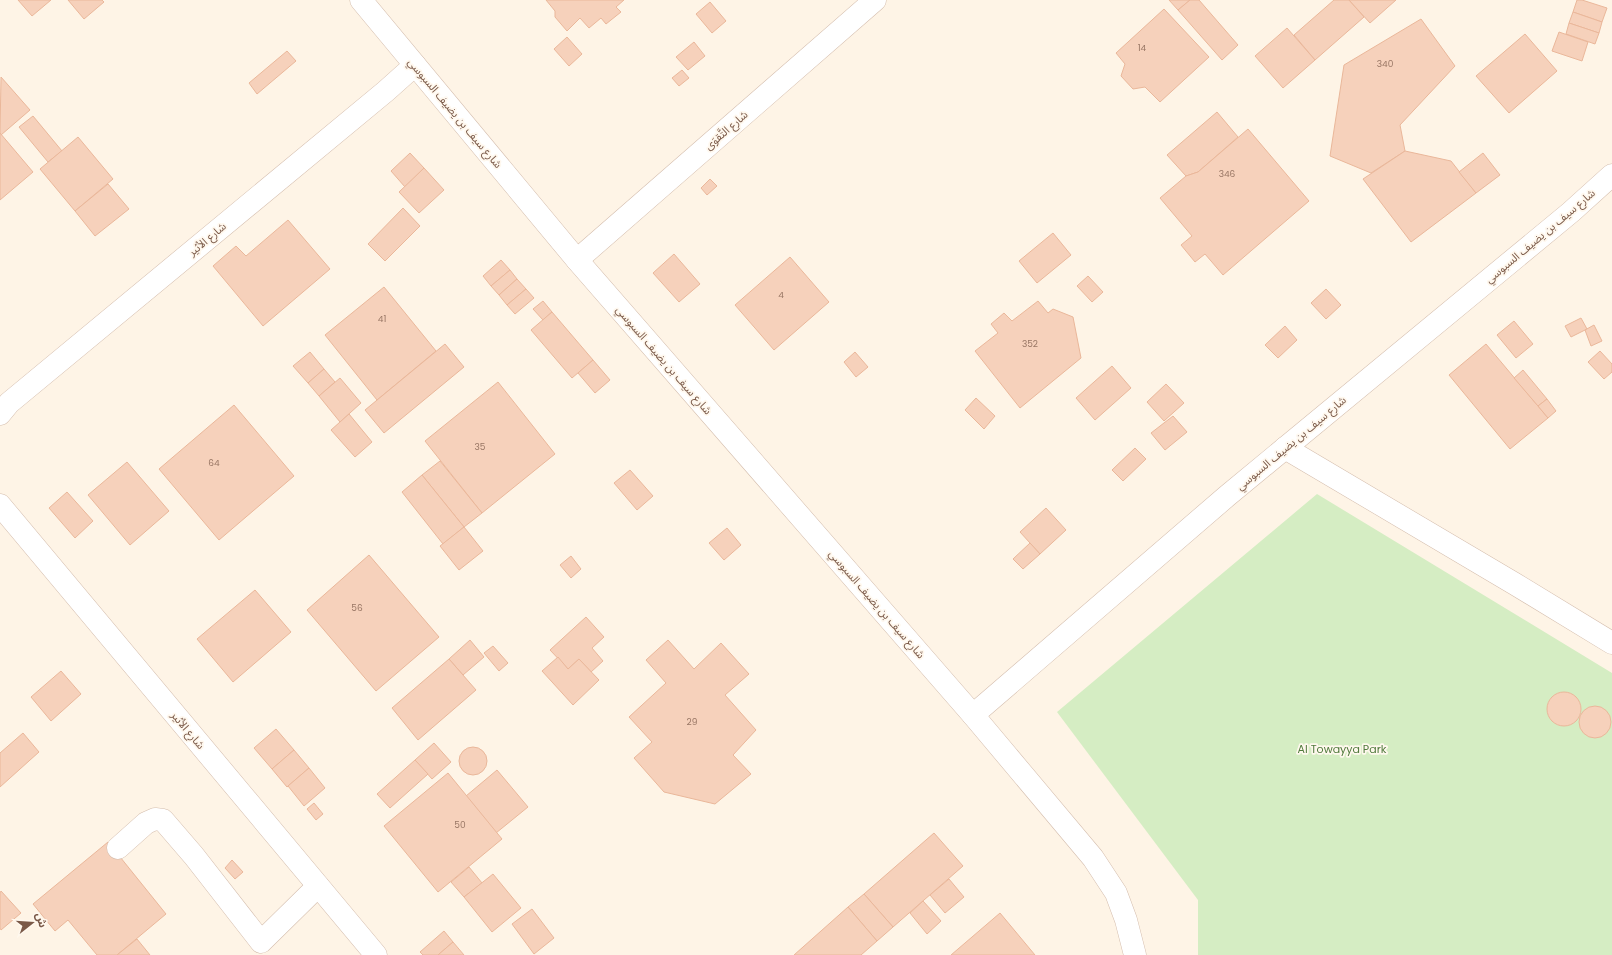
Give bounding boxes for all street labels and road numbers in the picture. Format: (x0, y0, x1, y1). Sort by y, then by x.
street label: شارع سيف بن يضيف السبوسي (403, 54, 506, 173)
street label: شارع التَّقوَى (701, 106, 752, 153)
street label: شارع سيف بن يضيف السبوسي (1481, 185, 1600, 288)
street label: شارع الأثير (184, 218, 230, 260)
street label: شارع سيف بن يضيف السبوسي (611, 302, 716, 419)
street label: شارع سيف بن يضيف السبوسي (1232, 392, 1351, 495)
street label: شارع سيف بن يضيف السبوسي (824, 546, 929, 663)
street label: شارع الأثير (167, 707, 209, 753)

